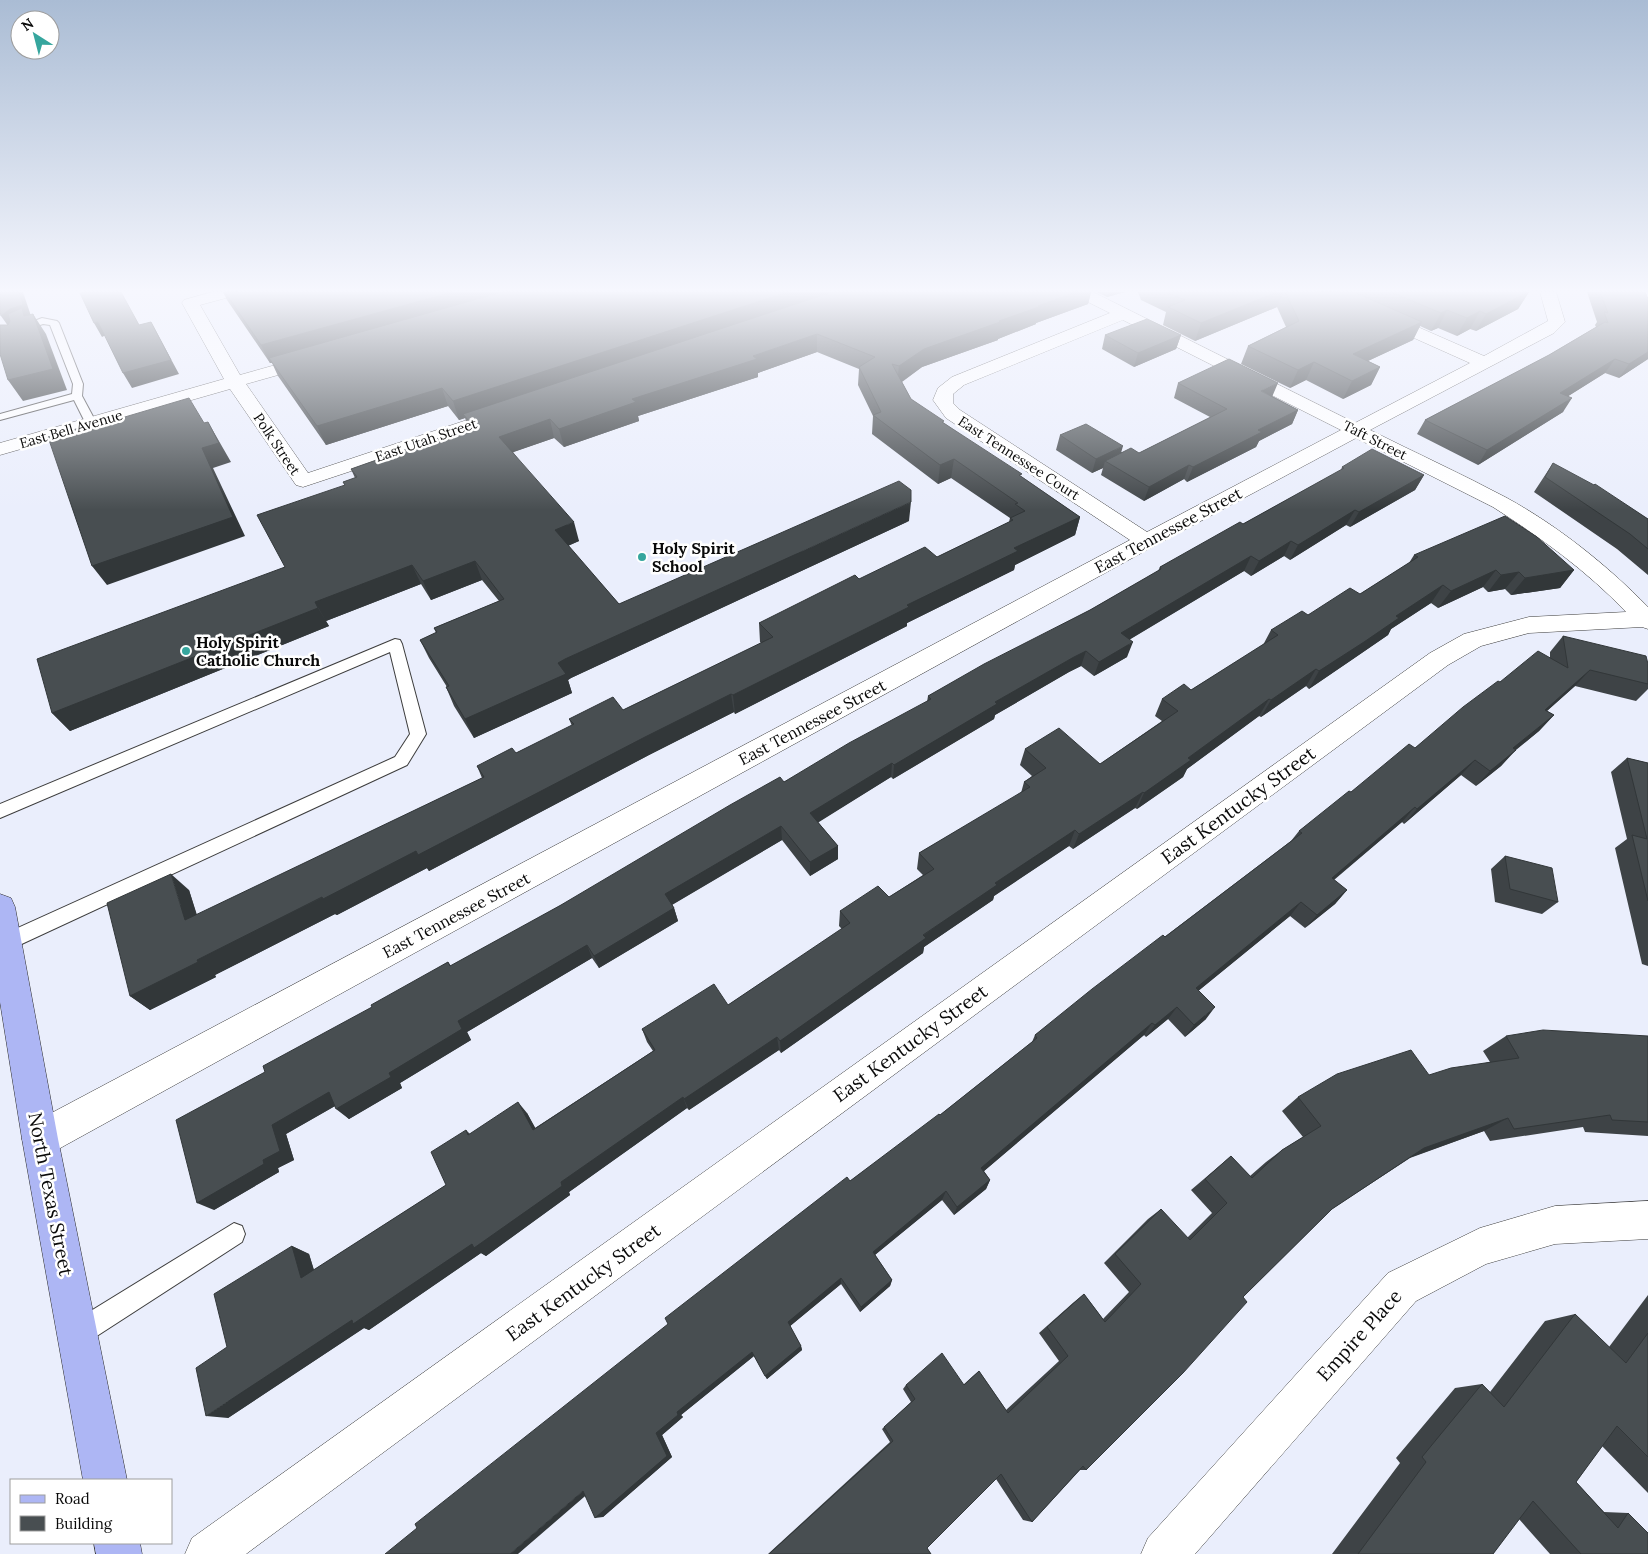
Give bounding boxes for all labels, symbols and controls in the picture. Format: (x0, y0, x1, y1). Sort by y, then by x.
north arrow (10, 10, 60, 60)
text: N (18, 14, 37, 35)
street label: East Bell Avenue (17, 406, 125, 452)
street label: Polk Street (250, 409, 305, 479)
street label: East Tennessee Court (955, 412, 1084, 504)
street label: East Utah Street (373, 414, 480, 466)
street label: Taft Street (1340, 416, 1411, 464)
street label: East Tennessee Street (1091, 482, 1246, 577)
place label: Holy Spirit School (652, 538, 735, 576)
marker: Holy Spirit School (636, 551, 648, 563)
place label: Holy Spirit Catholic Church (196, 632, 320, 670)
marker: Holy Spirit Catholic Church (180, 645, 192, 657)
street label: East Tennessee Street (735, 674, 890, 769)
street label: East Kentucky Street (1156, 741, 1320, 869)
street label: East Tennessee Street (379, 867, 534, 962)
street label: East Kentucky Street (828, 979, 992, 1107)
street label: North Texas Street (23, 1110, 79, 1279)
street label: East Kentucky Street (501, 1218, 665, 1346)
street label: Empire Place (1311, 1284, 1407, 1386)
legend (10, 1479, 172, 1544)
text: Road (55, 1489, 90, 1508)
text: Building (55, 1514, 113, 1533)

